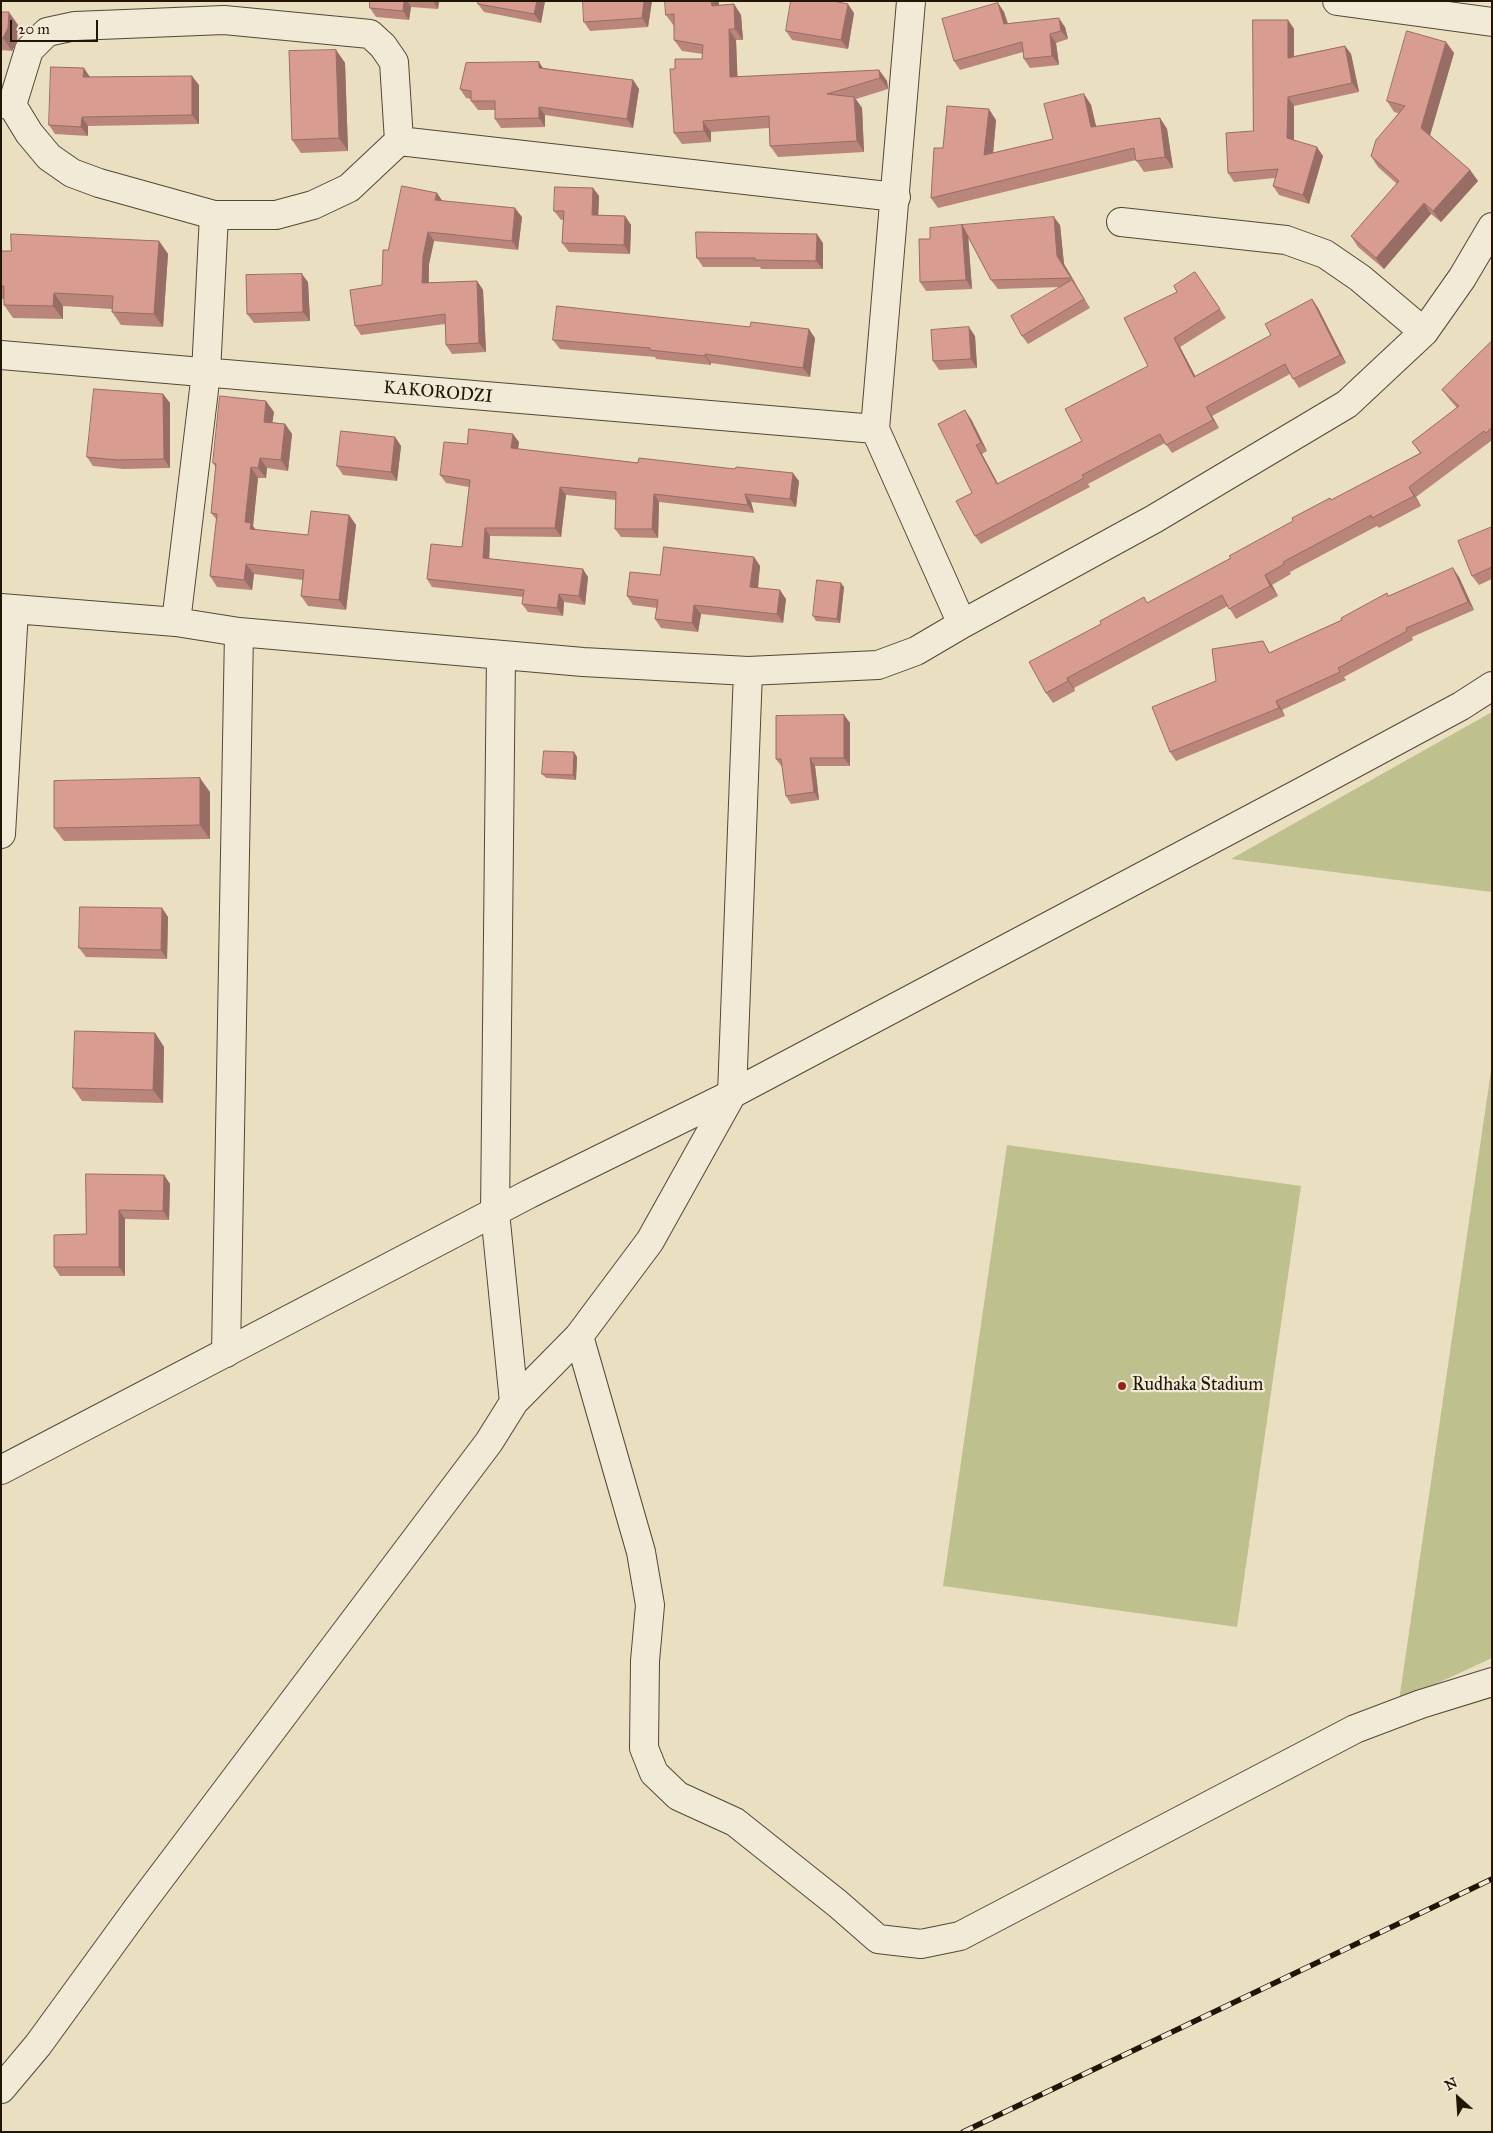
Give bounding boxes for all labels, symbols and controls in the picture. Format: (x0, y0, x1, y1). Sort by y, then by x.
scale bar (12, 10, 100, 42)
text: 20 m (18, 20, 50, 38)
street label: KAKORODZI (382, 377, 494, 409)
place label: Rudhaka Stadium (1132, 1375, 1263, 1397)
marker: Rudhaka Stadium (1116, 1380, 1128, 1392)
north arrow (1433, 2073, 1483, 2123)
text: N (1442, 2074, 1460, 2094)

